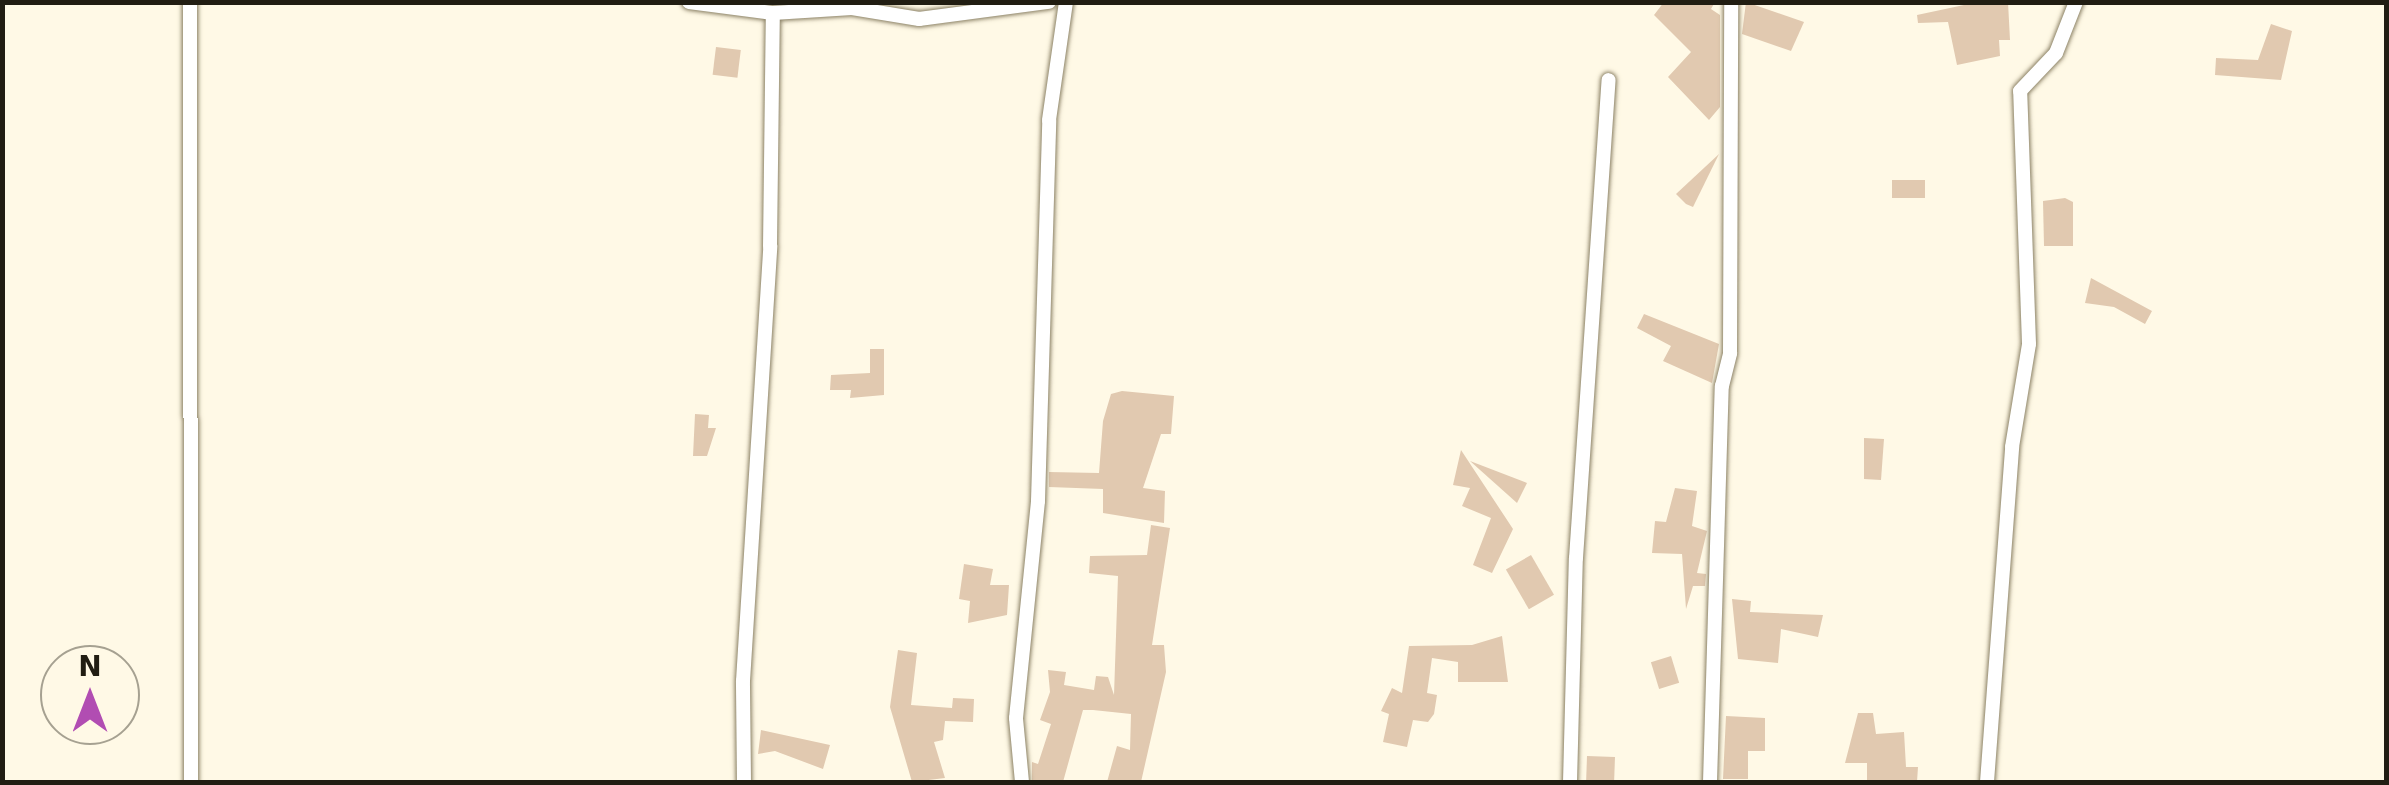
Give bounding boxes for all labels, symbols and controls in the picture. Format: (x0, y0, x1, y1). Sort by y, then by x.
north arrow (40, 645, 140, 745)
text: N (78, 650, 102, 683)

